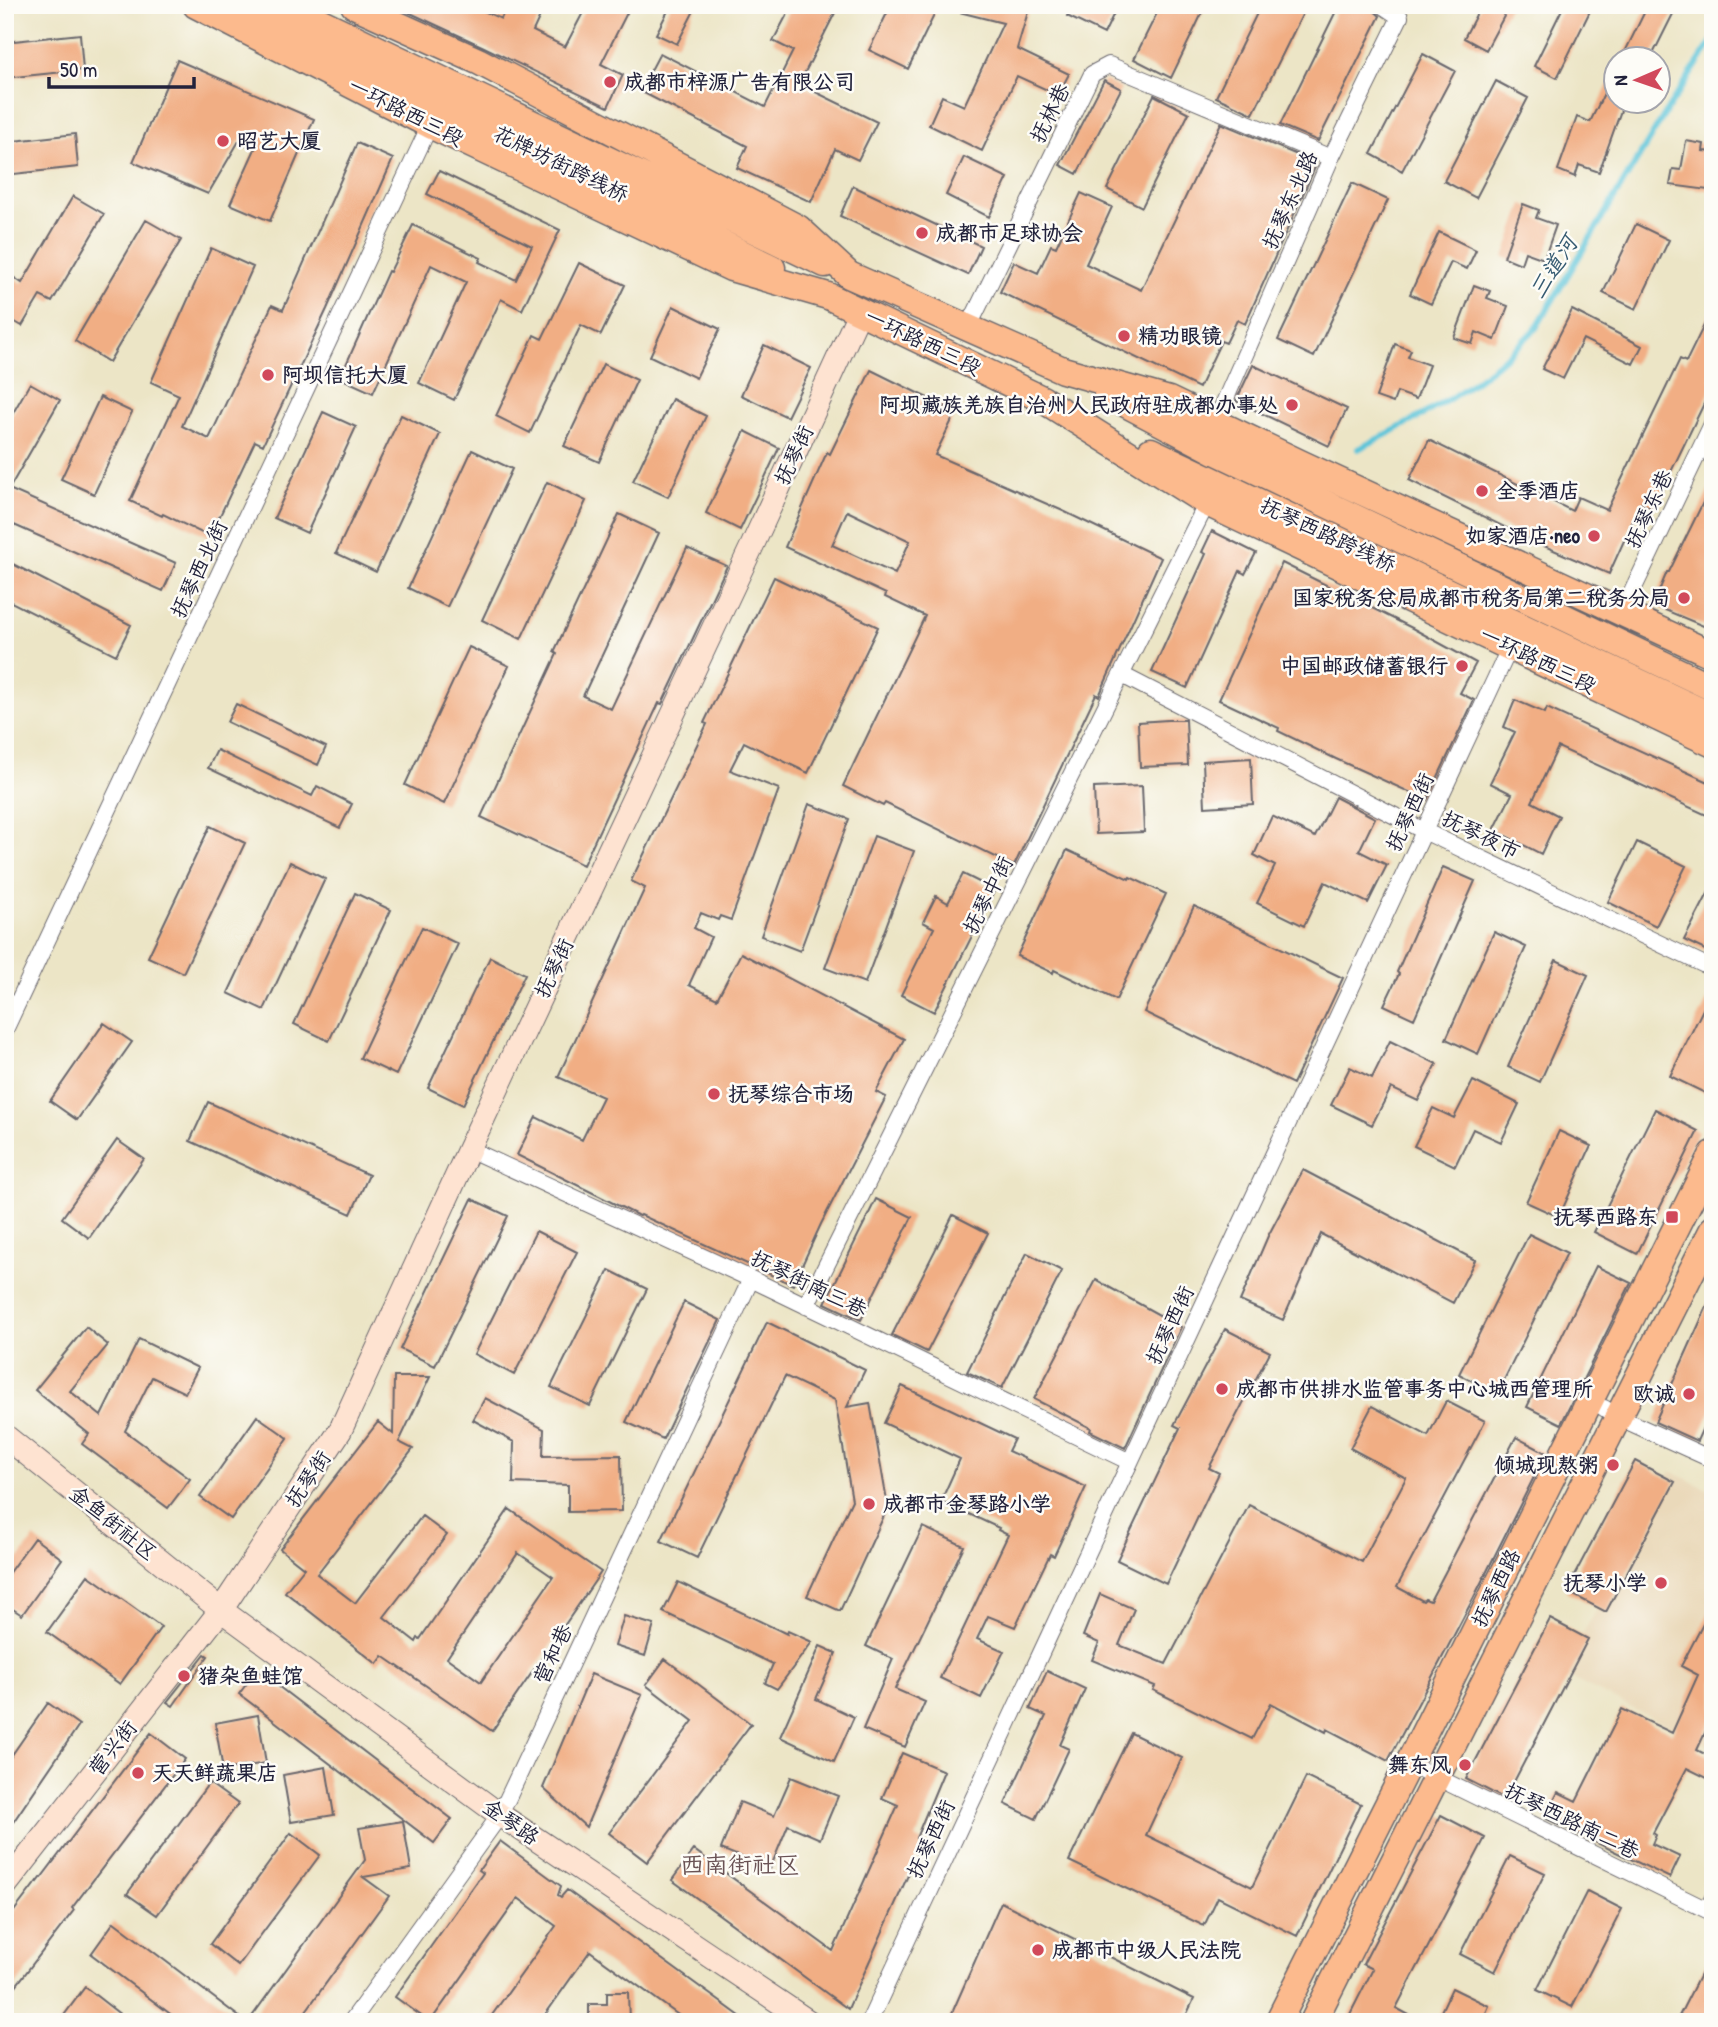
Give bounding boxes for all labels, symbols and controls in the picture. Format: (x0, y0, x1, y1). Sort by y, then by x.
scale bar (49, 46, 194, 90)
north arrow (1602, 46, 1672, 116)
text: 50 m (60, 55, 97, 84)
place label: 成都市梓源广告有限公司 (624, 67, 855, 96)
street label: 一环路西三段 (344, 70, 469, 153)
marker: 成都市梓源广告有限公司 (602, 74, 618, 90)
text: N (1607, 75, 1633, 86)
street label: 抚林巷 (1023, 78, 1076, 147)
street label: 花牌坊街跨线桥 (489, 118, 634, 209)
place label: 昭艺大厦 (237, 126, 321, 155)
marker: 昭艺大厦 (215, 133, 231, 149)
street label: 抚琴东北路 (1255, 146, 1324, 254)
place label: 成都市足球协会 (936, 218, 1083, 247)
marker: 成都市足球协会 (914, 225, 930, 241)
water label: 三道河 (1521, 226, 1586, 304)
street label: 一环路西三段 (860, 301, 986, 382)
place label: 精功眼镜 (1138, 321, 1222, 350)
marker: 精功眼镜 (1116, 328, 1132, 344)
place label: 阿坝信托大厦 (282, 360, 408, 389)
marker: 阿坝信托大厦 (260, 367, 276, 383)
place label: 阿坝藏族羌族自治州人民政府驻成都办事处 (879, 390, 1278, 419)
marker: 阿坝藏族羌族自治州人民政府驻成都办事处 (1284, 397, 1300, 413)
street label: 抚琴街 (767, 420, 820, 489)
street label: 抚琴东巷 (1618, 465, 1679, 553)
place label: 全季酒店 (1496, 476, 1580, 505)
marker: 全季酒店 (1474, 483, 1490, 499)
street label: 抚琴西路跨线桥 (1255, 490, 1401, 579)
street label: 抚琴西北街 (163, 515, 234, 622)
place label: 如家酒店·neo (1465, 521, 1581, 550)
marker: 如家酒店·neo (1586, 528, 1602, 544)
place label: 国家税务总局成都市税务局第二税务分局 (1292, 583, 1670, 612)
marker: 国家税务总局成都市税务局第二税务分局 (1676, 590, 1692, 606)
street label: 一环路西三段 (1475, 619, 1601, 700)
place label: 中国邮政储蓄银行 (1280, 651, 1448, 680)
marker: 中国邮政储蓄银行 (1454, 658, 1470, 674)
street label: 抚琴西街 (1379, 768, 1440, 856)
street label: 抚琴夜市 (1437, 803, 1525, 866)
street label: 抚琴中街 (956, 851, 1020, 939)
street label: 抚琴街 (527, 933, 580, 1002)
place label: 抚琴综合市场 (728, 1079, 854, 1108)
marker: 抚琴综合市场 (706, 1086, 722, 1102)
place label: 抚琴西路东 (1553, 1202, 1658, 1231)
marker: 抚琴西路东 (1664, 1209, 1680, 1225)
street label: 抚琴街南三巷 (746, 1243, 872, 1324)
street label: 抚琴西街 (1139, 1281, 1200, 1369)
place label: 成都市供排水监管事务中心城西管理所 (1236, 1374, 1593, 1403)
place label: 欧诚 (1633, 1379, 1675, 1408)
marker: 成都市供排水监管事务中心城西管理所 (1214, 1381, 1230, 1397)
marker: 欧诚 (1681, 1386, 1697, 1402)
street label: 抚琴街 (278, 1444, 337, 1513)
place label: 倾城现熬粥 (1494, 1450, 1599, 1479)
marker: 倾城现熬粥 (1605, 1457, 1621, 1473)
street label: 金鱼街社区 (63, 1478, 163, 1567)
place label: 成都市金琴路小学 (883, 1489, 1051, 1518)
marker: 成都市金琴路小学 (861, 1496, 877, 1512)
street label: 抚琴西路 (1464, 1544, 1527, 1632)
place label: 抚琴小学 (1563, 1568, 1647, 1597)
marker: 抚琴小学 (1653, 1575, 1669, 1591)
street label: 营和巷 (526, 1619, 579, 1688)
place label: 猪杂鱼蛙馆 (198, 1661, 303, 1690)
marker: 猪杂鱼蛙馆 (176, 1668, 192, 1684)
street label: 营兴街 (82, 1714, 143, 1781)
place label: 舞东风 (1388, 1750, 1451, 1779)
marker: 舞东风 (1457, 1757, 1473, 1773)
place label: 天天鲜蔬果店 (152, 1758, 278, 1787)
marker: 天天鲜蔬果店 (130, 1765, 146, 1781)
street label: 抚琴西路南二巷 (1500, 1775, 1645, 1866)
street label: 金琴路 (477, 1792, 545, 1852)
street label: 抚琴西街 (900, 1795, 961, 1883)
district label: 西南街社区 (680, 1848, 800, 1880)
place label: 成都市中级人民法院 (1052, 1935, 1241, 1964)
marker: 成都市中级人民法院 (1030, 1942, 1046, 1958)

